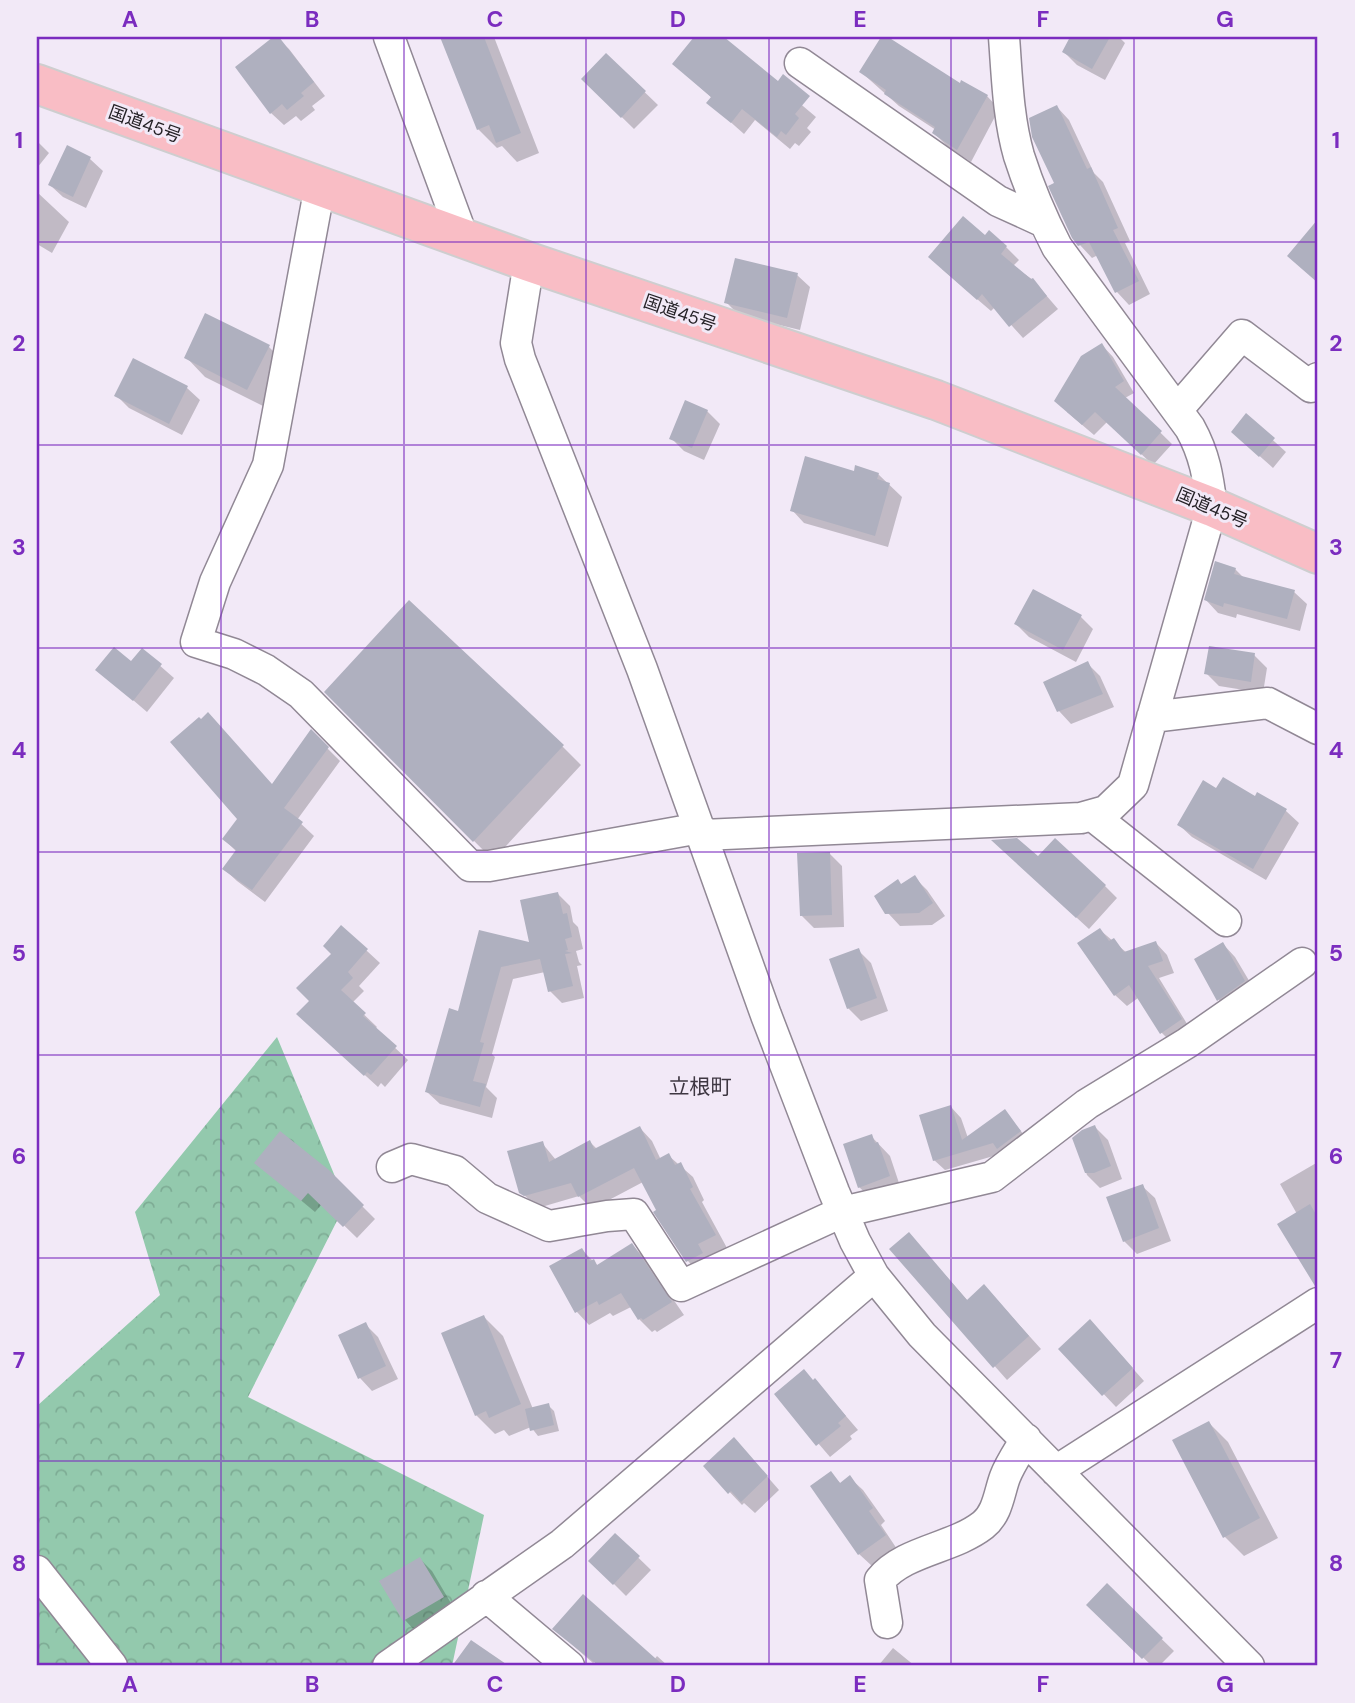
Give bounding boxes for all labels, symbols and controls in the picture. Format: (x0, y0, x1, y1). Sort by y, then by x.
text: A (122, 4, 138, 34)
text: B (305, 4, 319, 34)
text: C (487, 4, 503, 34)
text: D (670, 4, 686, 34)
text: E (853, 4, 867, 34)
text: F (1037, 4, 1050, 34)
text: G (1216, 4, 1234, 34)
street label: 国道45号 (105, 100, 185, 148)
text: 1 (15, 125, 23, 155)
text: 1 (1332, 125, 1340, 155)
street label: 国道45号 (640, 289, 720, 337)
text: 2 (12, 328, 26, 358)
text: 2 (1329, 328, 1343, 358)
street label: 国道45号 (1172, 482, 1252, 534)
text: 3 (12, 532, 26, 562)
text: 3 (1329, 532, 1343, 562)
text: 4 (12, 735, 27, 765)
text: 4 (1329, 735, 1344, 765)
text: 5 (12, 938, 26, 968)
text: 5 (1329, 938, 1343, 968)
district label: 立根町 (669, 1073, 732, 1101)
text: 6 (12, 1141, 26, 1171)
text: 6 (1329, 1141, 1343, 1171)
text: 7 (13, 1345, 25, 1375)
text: 7 (1330, 1345, 1342, 1375)
text: 8 (12, 1548, 26, 1578)
text: 8 (1329, 1548, 1343, 1578)
text: A (122, 1669, 138, 1699)
text: B (305, 1669, 319, 1699)
text: C (487, 1669, 503, 1699)
text: D (670, 1669, 686, 1699)
text: E (853, 1669, 867, 1699)
text: F (1037, 1669, 1050, 1699)
text: G (1216, 1669, 1234, 1699)

